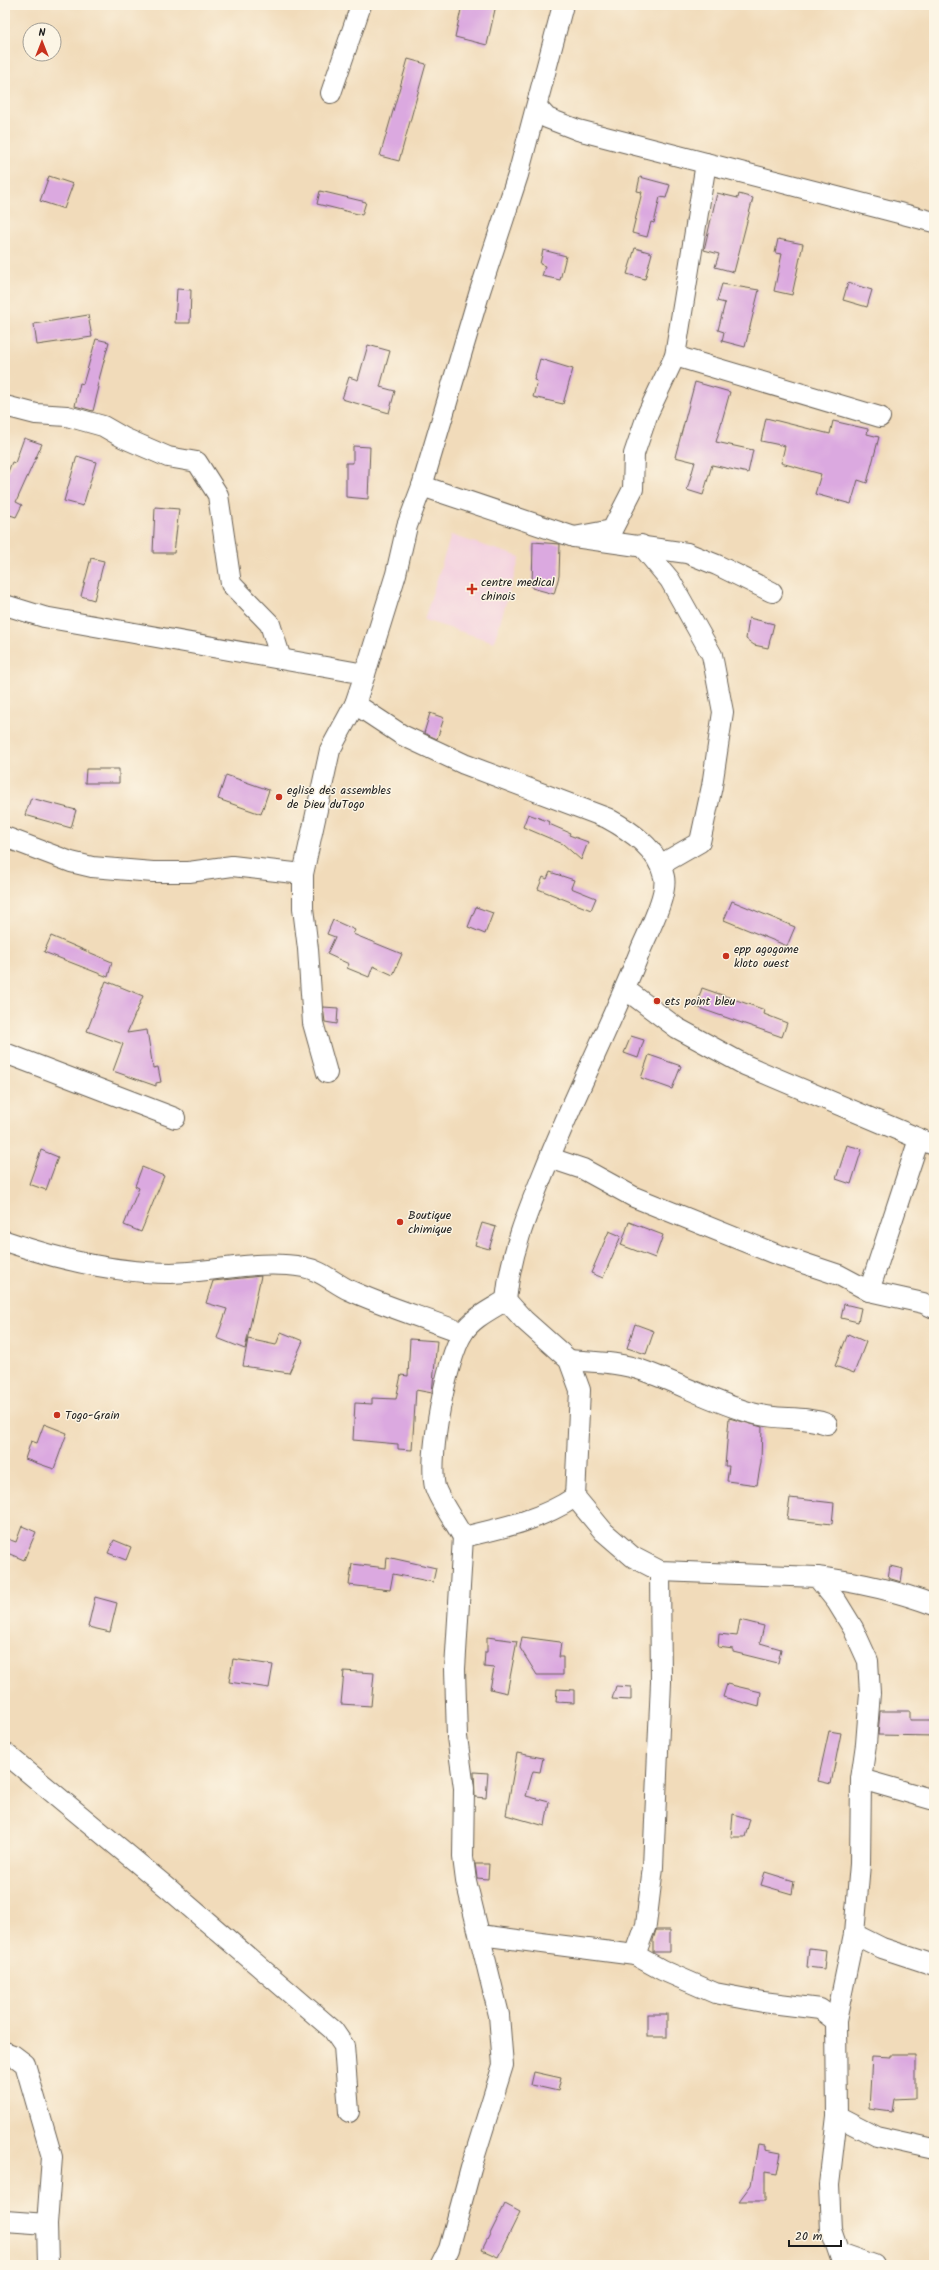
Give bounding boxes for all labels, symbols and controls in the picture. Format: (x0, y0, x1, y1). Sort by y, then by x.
north arrow (22, 22, 62, 62)
text: N (39, 24, 46, 42)
place label: centre medical chinois (481, 573, 555, 606)
marker: centre medical chinois (466, 583, 478, 595)
place label: eglise des assembles de Dieu duTogo (287, 781, 391, 814)
marker: eglise des assembles de Dieu duTogo (274, 792, 284, 802)
place label: epp agogome kloto ouest (734, 940, 799, 973)
marker: epp agogome kloto ouest (721, 951, 731, 961)
place label: ets point bleu (665, 992, 735, 1011)
marker: ets point bleu (652, 996, 662, 1006)
place label: Boutique chimique (408, 1206, 452, 1239)
marker: Boutique chimique (395, 1217, 405, 1227)
place label: Togo-Grain (65, 1406, 120, 1425)
marker: Togo-Grain (52, 1410, 62, 1420)
scale bar (789, 2222, 841, 2248)
text: 20 m (795, 2227, 823, 2246)

